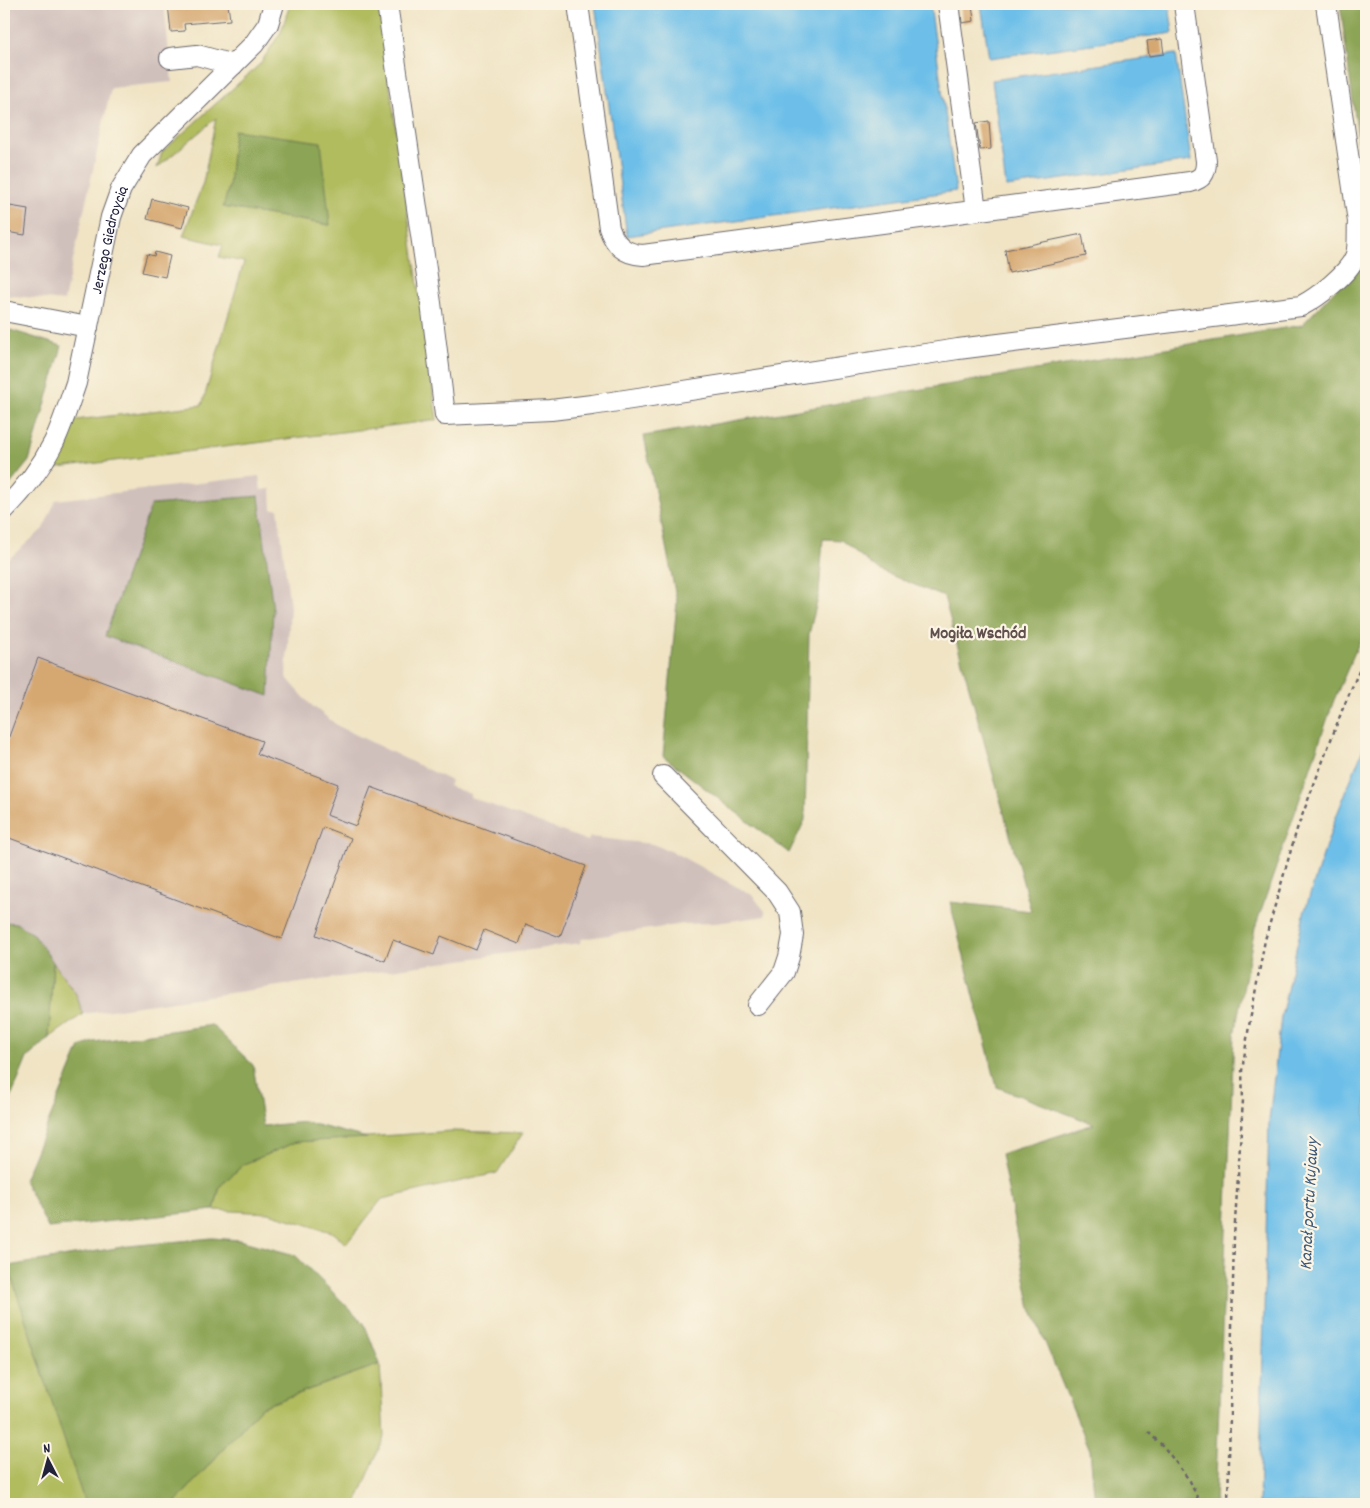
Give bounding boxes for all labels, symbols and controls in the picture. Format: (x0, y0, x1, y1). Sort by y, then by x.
street label: Jerzego Giedroycia (86, 181, 135, 296)
district label: Mogiła Wschód (930, 622, 1026, 647)
water label: Kanał portu Kujawy (1295, 1135, 1327, 1271)
north arrow (22, 1436, 72, 1486)
text: N (42, 1439, 51, 1459)

